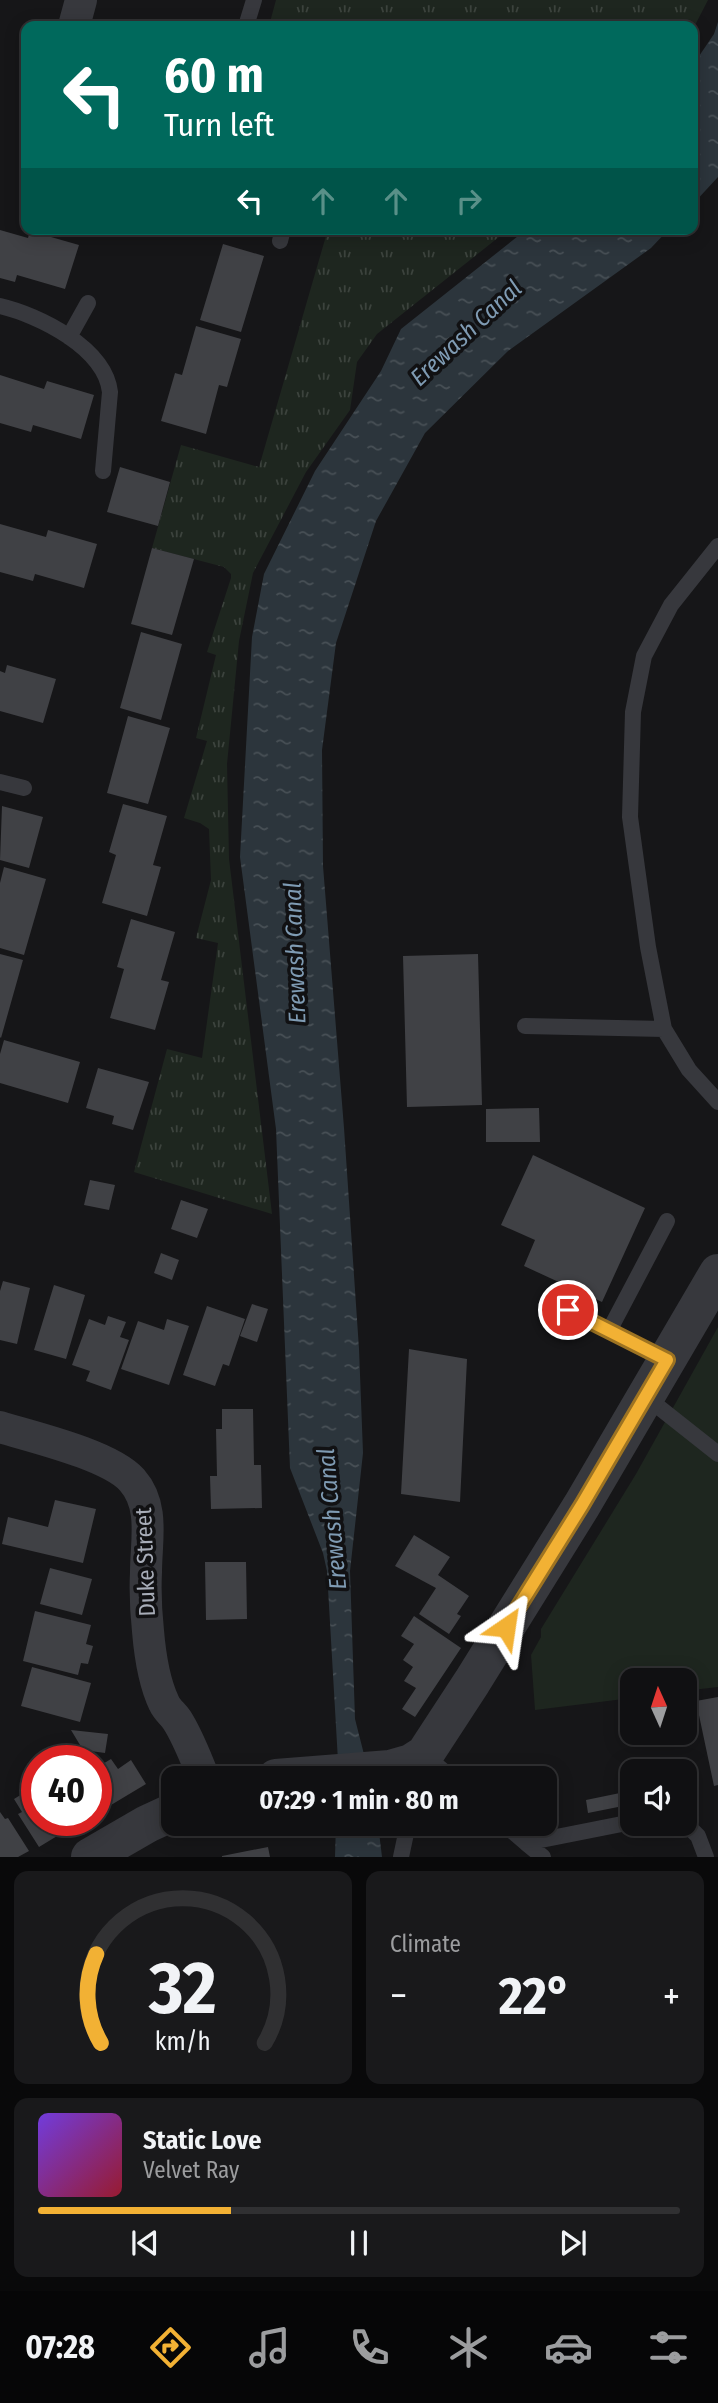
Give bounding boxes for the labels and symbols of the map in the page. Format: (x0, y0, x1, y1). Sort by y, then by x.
water label: Erewash Canal (405, 274, 527, 392)
water label: Erewash Canal (279, 882, 311, 1024)
pin (538, 1280, 598, 1340)
water label: Erewash Canal (312, 1447, 352, 1591)
street label: Duke Street (129, 1506, 161, 1617)
position arrow (469, 1590, 543, 1664)
north arrow (620, 1668, 696, 1745)
speed limit sign: 40 (21, 1745, 112, 1836)

